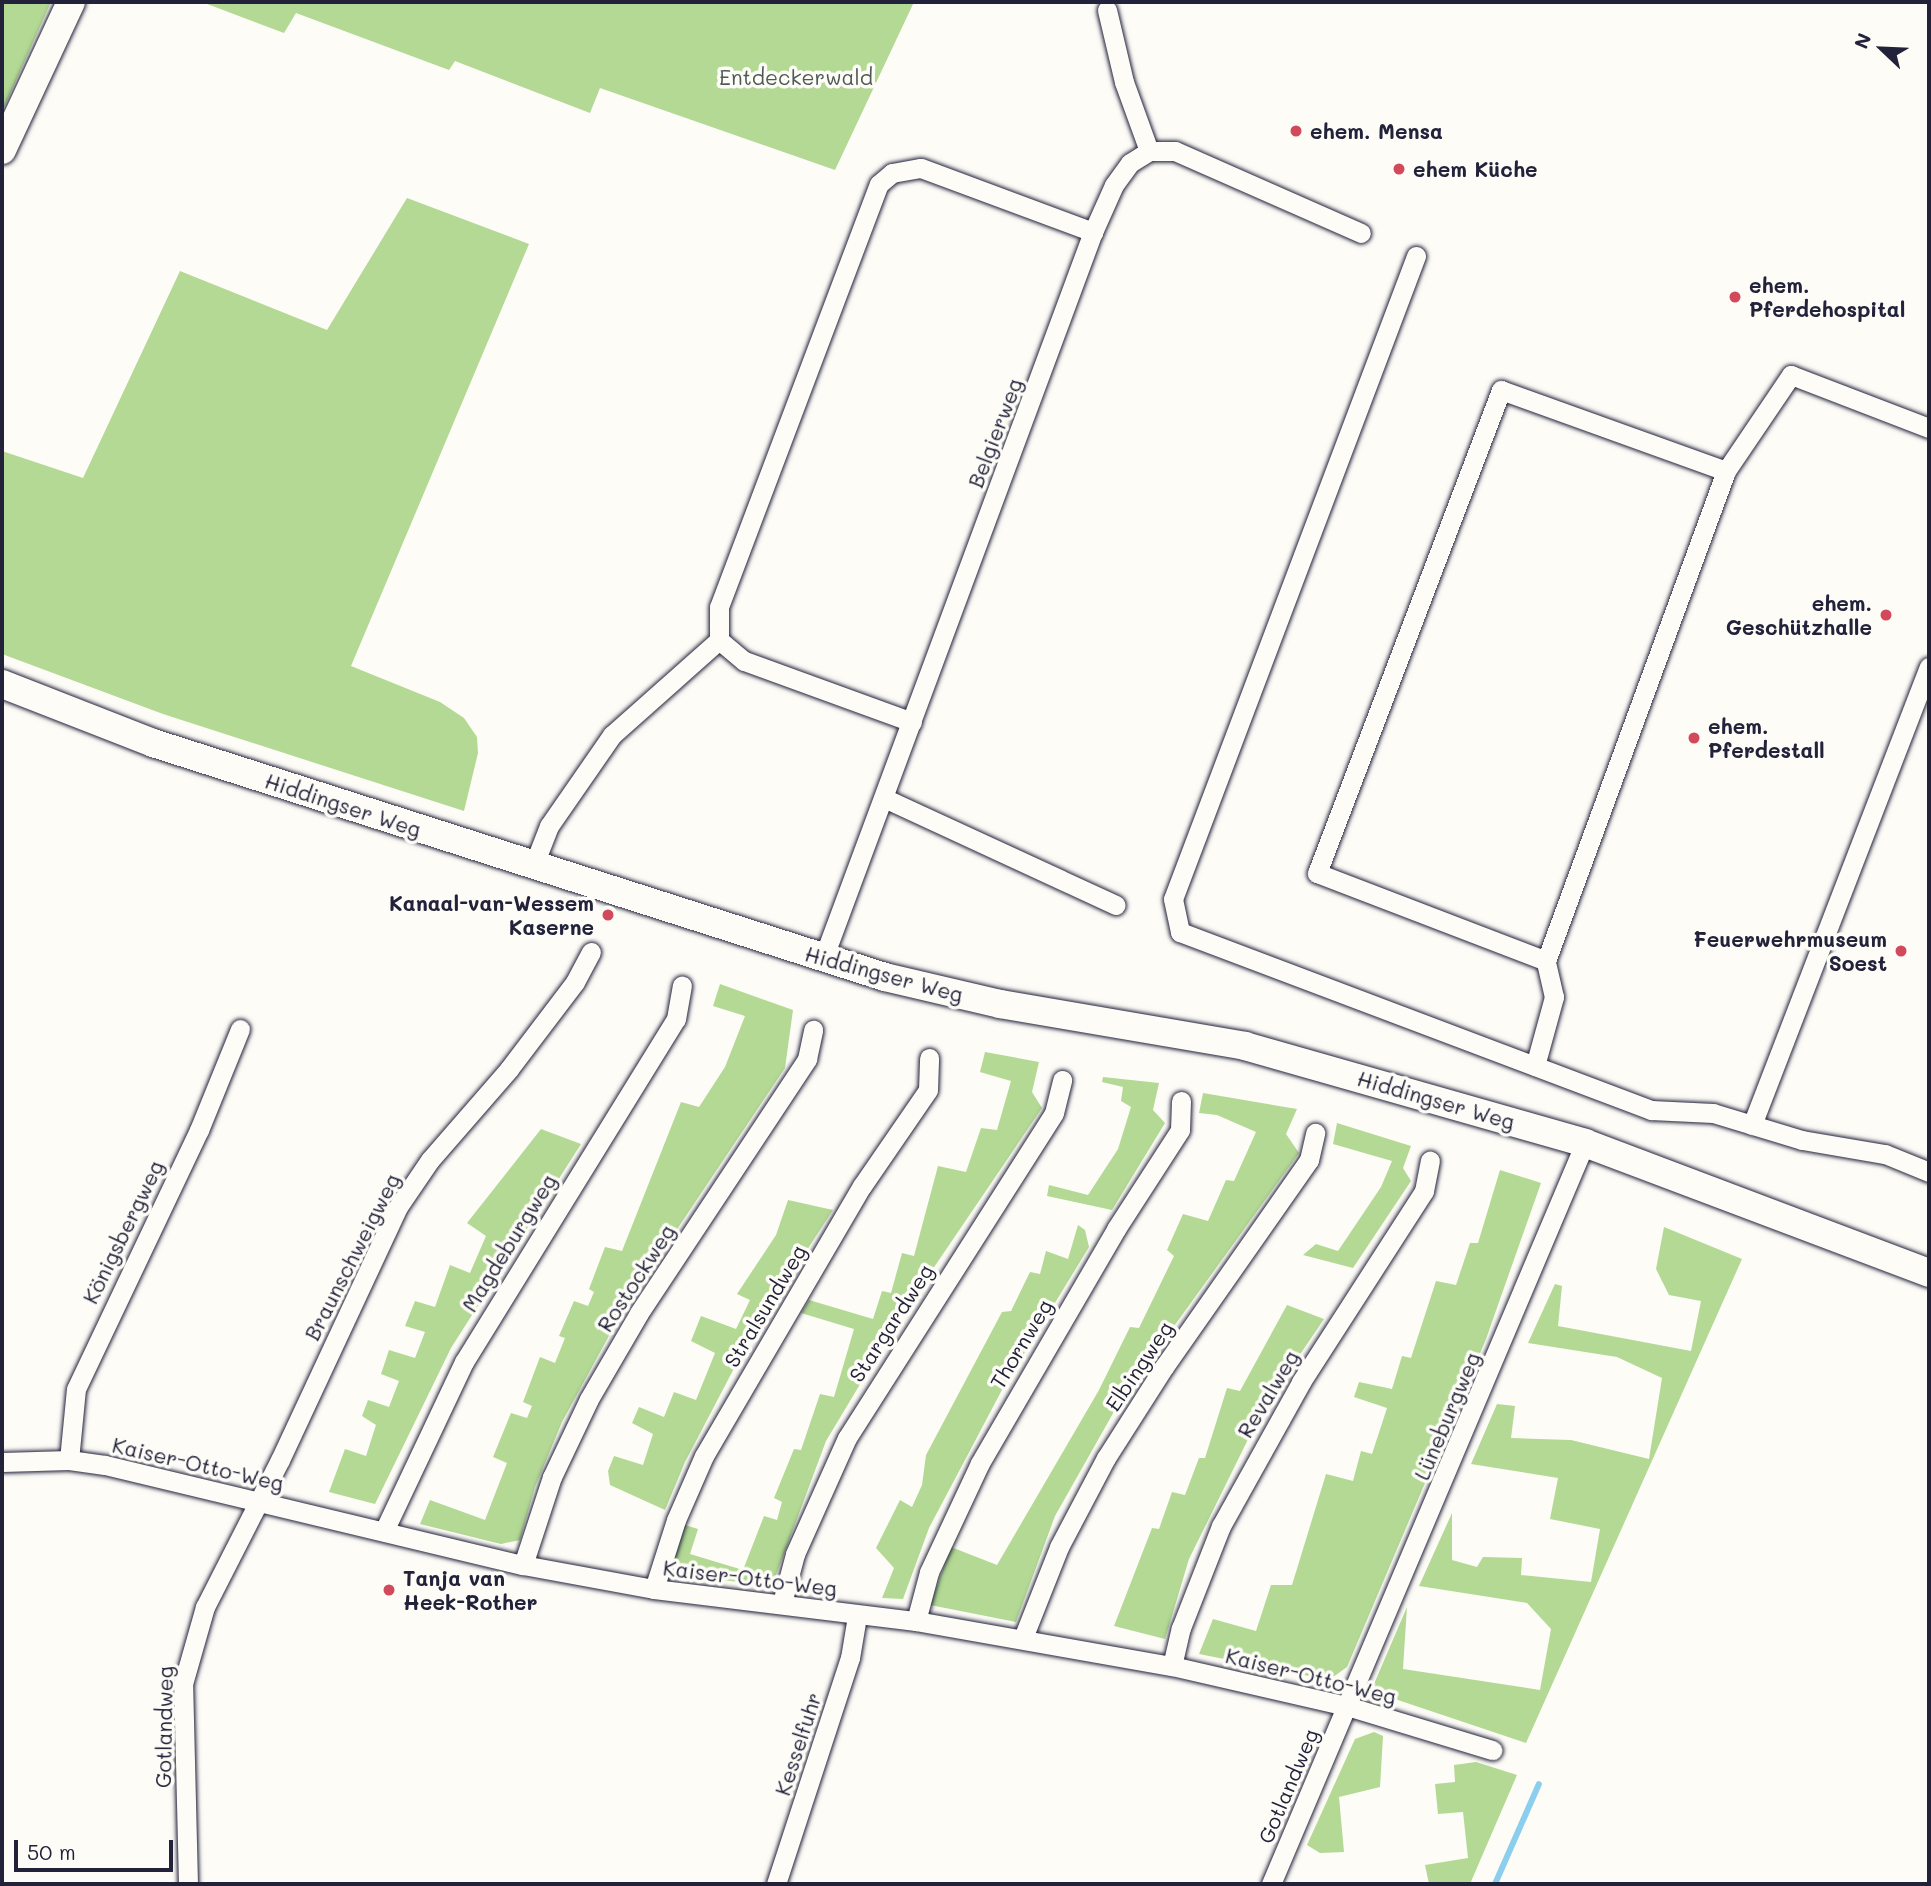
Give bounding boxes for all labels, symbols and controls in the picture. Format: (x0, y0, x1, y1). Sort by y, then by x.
north arrow (1847, 14, 1917, 84)
text: N (1848, 29, 1877, 52)
park label: Entdeckerwald (719, 64, 873, 90)
place label: ehem. Mensa (1310, 118, 1443, 144)
marker: ehem. Mensa (1288, 123, 1304, 139)
place label: ehem Küche (1413, 156, 1538, 182)
marker: ehem Küche (1391, 161, 1407, 177)
place label: ehem. Pferdehospital (1749, 272, 1905, 322)
marker: ehem. Pferdehospital (1727, 289, 1743, 305)
street label: Belgierweg (963, 375, 1027, 491)
place label: ehem. Geschützhalle (1726, 590, 1872, 640)
marker: ehem. Geschützhalle (1878, 607, 1894, 623)
place label: ehem. Pferdestall (1708, 713, 1825, 763)
marker: ehem. Pferdestall (1686, 730, 1702, 746)
street label: Hiddingser Weg (262, 768, 424, 842)
place label: Kanaal-van-Wessem Kaserne (389, 890, 594, 940)
marker: Kanaal-van-Wessem Kaserne (600, 907, 616, 923)
place label: Feuerwehrmuseum Soest (1693, 926, 1887, 976)
street label: Hiddingser Weg (802, 941, 966, 1007)
marker: Feuerwehrmuseum Soest (1893, 943, 1909, 959)
street label: Hiddingser Weg (1354, 1066, 1518, 1134)
street label: Königsbergweg (77, 1156, 169, 1308)
street label: Braunschweigweg (299, 1170, 405, 1344)
street label: Magdeburgweg (457, 1170, 561, 1316)
street label: Rostockweg (592, 1220, 680, 1336)
street label: Stralsundweg (719, 1240, 811, 1372)
street label: Stargardweg (844, 1259, 938, 1387)
street label: Thornweg (985, 1295, 1057, 1393)
street label: Elbingweg (1100, 1317, 1178, 1415)
street label: Revalweg (1232, 1346, 1304, 1442)
street label: Lüneburgweg (1409, 1348, 1485, 1484)
street label: Kaiser-Otto-Weg (110, 1432, 286, 1496)
street label: Kaiser-Otto-Weg (662, 1555, 838, 1601)
place label: Tanja van Heek-Rother (403, 1565, 537, 1615)
marker: Tanja van Heek-Rother (381, 1582, 397, 1598)
street label: Kaiser-Otto-Weg (1223, 1643, 1399, 1709)
street label: Gotlandweg (150, 1666, 178, 1788)
street label: Kesselfuhr (770, 1689, 826, 1799)
street label: Gotlandweg (1253, 1725, 1323, 1847)
scale bar (18, 1826, 177, 1870)
text: 50 m (27, 1838, 76, 1865)

